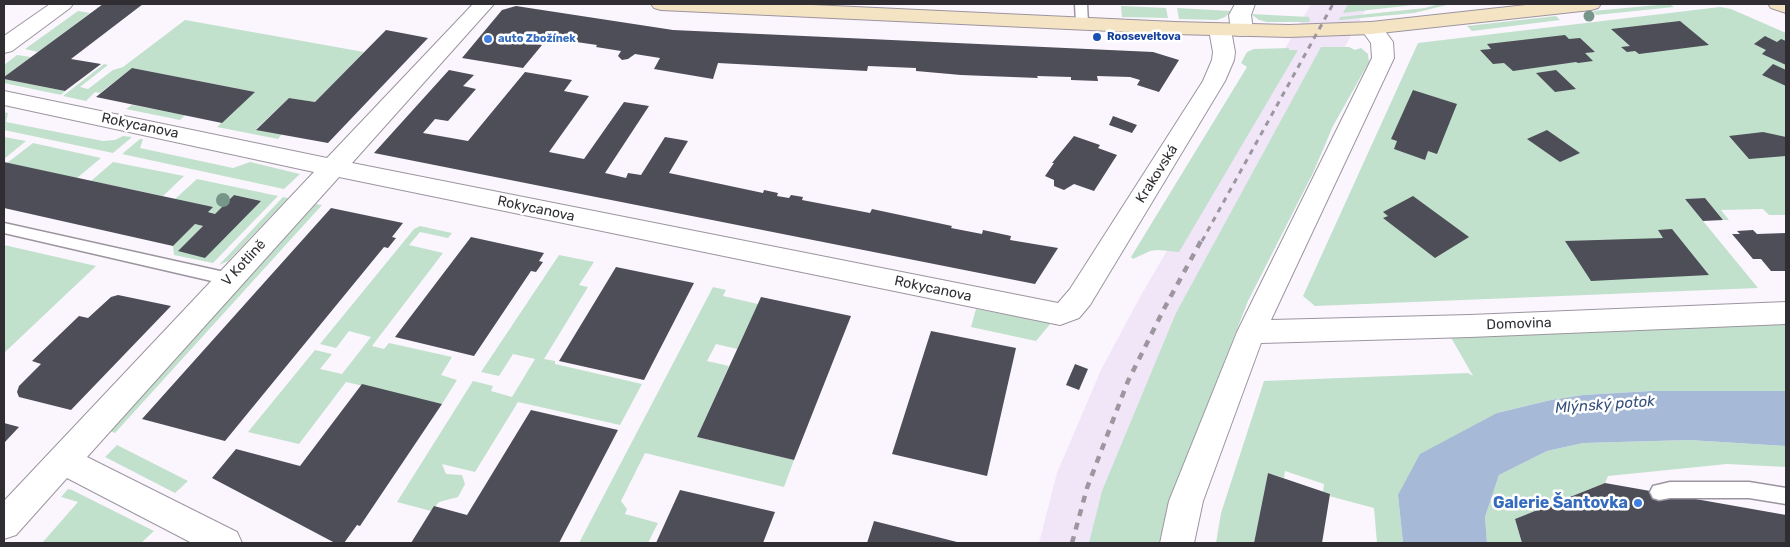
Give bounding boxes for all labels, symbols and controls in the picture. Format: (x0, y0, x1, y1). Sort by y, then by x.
place label: Rooseveltova (1107, 30, 1181, 44)
marker: Rooseveltova (1091, 31, 1103, 43)
place label: auto Zbožínek (498, 32, 576, 46)
marker: auto Zbožínek (482, 33, 494, 45)
street label: Rokycanova (100, 110, 180, 142)
street label: Krakovská (1133, 142, 1181, 206)
street label: Rokycanova (496, 193, 576, 225)
street label: V Kotlině (218, 236, 270, 290)
street label: Rokycanova (893, 273, 973, 305)
street label: Domovina (1486, 314, 1552, 334)
water label: Mlýnský potok (1555, 393, 1655, 417)
place label: Galerie Šantovka (1493, 493, 1628, 513)
marker: Galerie Šantovka (1632, 497, 1644, 509)

